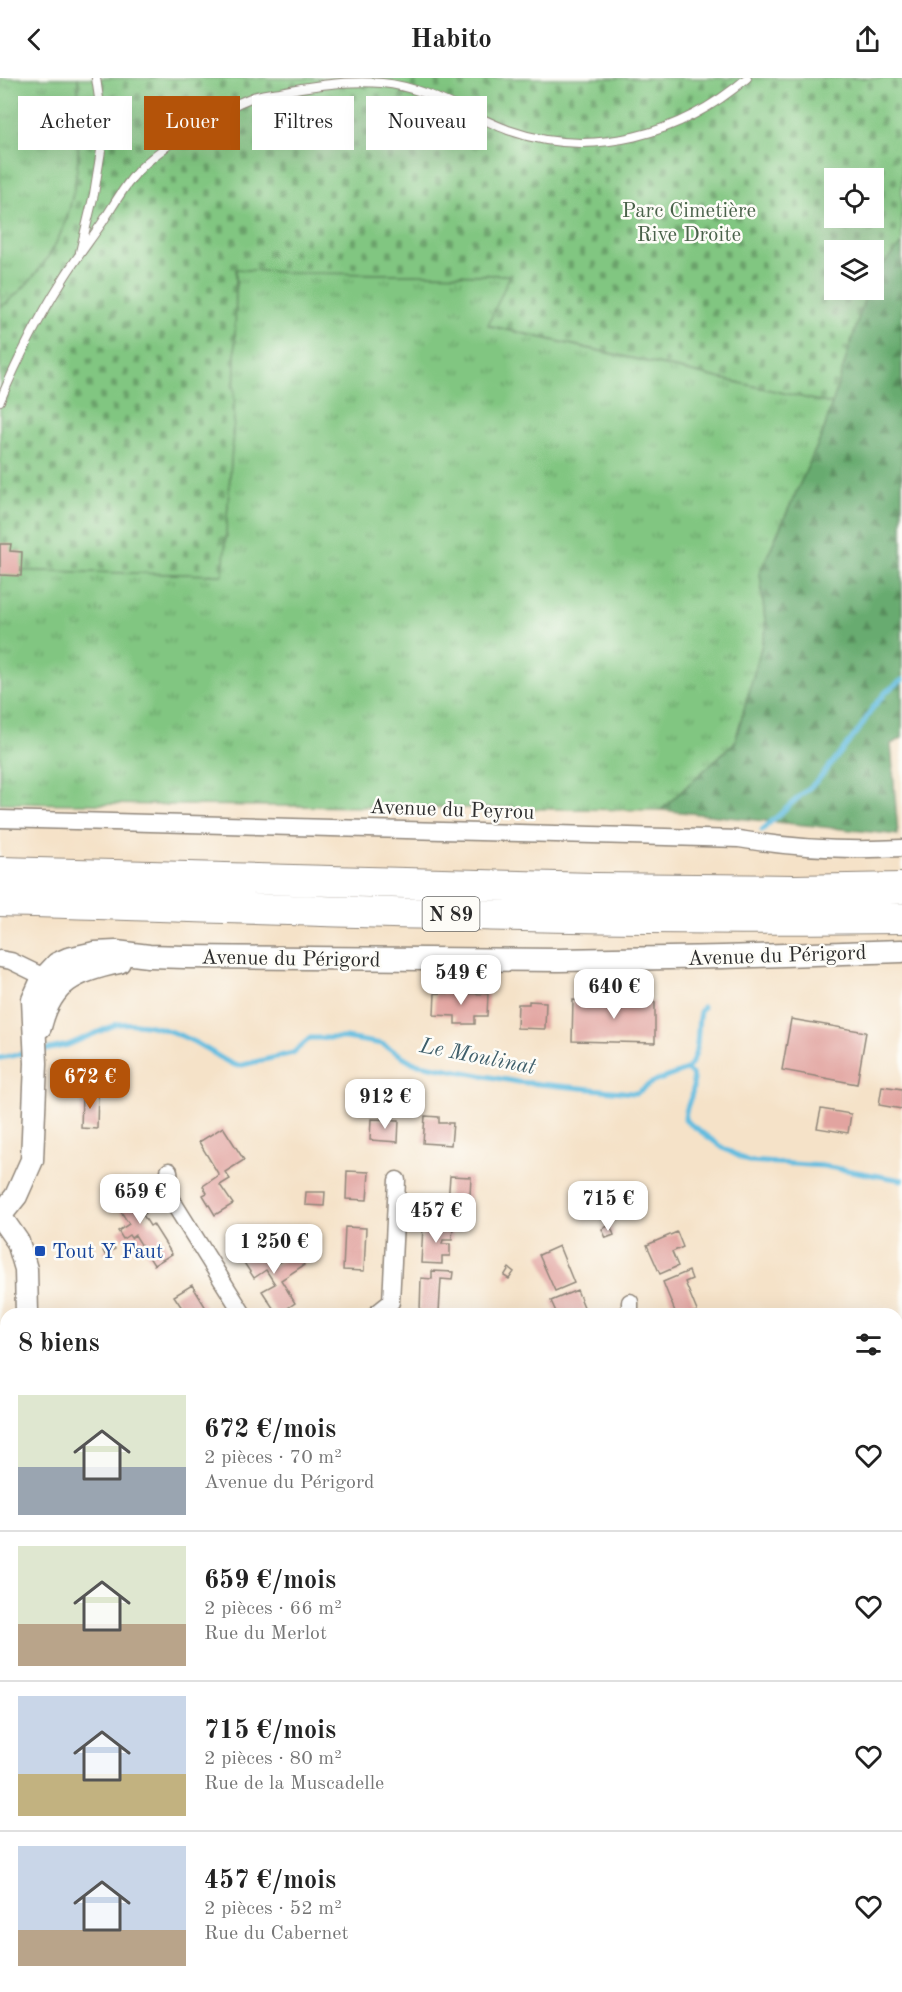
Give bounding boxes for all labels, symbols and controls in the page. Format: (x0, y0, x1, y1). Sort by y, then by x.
icon: back (18, 23, 51, 56)
icon: share (851, 23, 884, 56)
text: Habito (410, 26, 492, 53)
chip: Acheter (18, 96, 132, 150)
chip: Louer (144, 96, 240, 150)
chip: Filtres (252, 96, 354, 150)
chip: Nouveau (366, 96, 487, 150)
map controls (824, 168, 884, 300)
button: locate (824, 168, 884, 228)
park label: Parc Cimetière Rive Droite (622, 201, 756, 246)
button: layers (824, 240, 884, 300)
street label: Avenue du Peyrou (369, 797, 535, 824)
road number: N 89 (422, 897, 480, 931)
street label: Avenue du Périgord (687, 943, 867, 970)
street label: Avenue du Périgord (201, 947, 381, 972)
pin: 549 € (419, 955, 503, 1006)
text: 549 € (435, 964, 487, 984)
pin: 640 € (572, 969, 656, 1020)
text: 640 € (588, 978, 640, 998)
water label: Le Moulinat (417, 1035, 538, 1079)
pin: 672 € (48, 1059, 132, 1110)
text: 672 € (64, 1068, 116, 1088)
pin: 912 € (343, 1079, 427, 1130)
text: 912 € (359, 1088, 411, 1108)
pin: 659 € (98, 1174, 182, 1225)
pin: 715 € (566, 1181, 650, 1232)
text: 659 € (114, 1183, 166, 1203)
text: 715 € (582, 1190, 634, 1210)
pin: 457 € (394, 1193, 478, 1244)
text: 457 € (410, 1202, 462, 1222)
pin: 1 250 € (219, 1224, 329, 1275)
text: 1 250 € (239, 1233, 309, 1253)
place label: Tout Y Faut (52, 1242, 163, 1263)
marker: Tout Y Faut (33, 1244, 47, 1258)
icon: filters (852, 1328, 885, 1361)
text: 8 biens (18, 1331, 100, 1357)
text: 672 €/mois (204, 1417, 336, 1443)
icon: home (66, 1419, 138, 1491)
icon: heart (852, 1439, 885, 1472)
text: 2 pièces · 70 m² (204, 1448, 342, 1468)
text: Avenue du Périgord (204, 1473, 375, 1493)
text: 659 €/mois (204, 1568, 336, 1594)
icon: home (66, 1570, 138, 1642)
icon: heart (852, 1590, 885, 1623)
text: 2 pièces · 66 m² (204, 1599, 342, 1619)
text: Rue du Merlot (204, 1624, 327, 1644)
text: 715 €/mois (204, 1718, 336, 1744)
icon: home (66, 1720, 138, 1792)
icon: heart (852, 1740, 885, 1773)
text: 2 pièces · 80 m² (204, 1749, 342, 1769)
text: Rue de la Muscadelle (204, 1774, 384, 1794)
text: 457 €/mois (204, 1868, 336, 1894)
icon: home (66, 1870, 138, 1942)
icon: heart (852, 1890, 885, 1923)
text: 2 pièces · 52 m² (204, 1899, 342, 1919)
text: Rue du Cabernet (204, 1924, 348, 1944)

